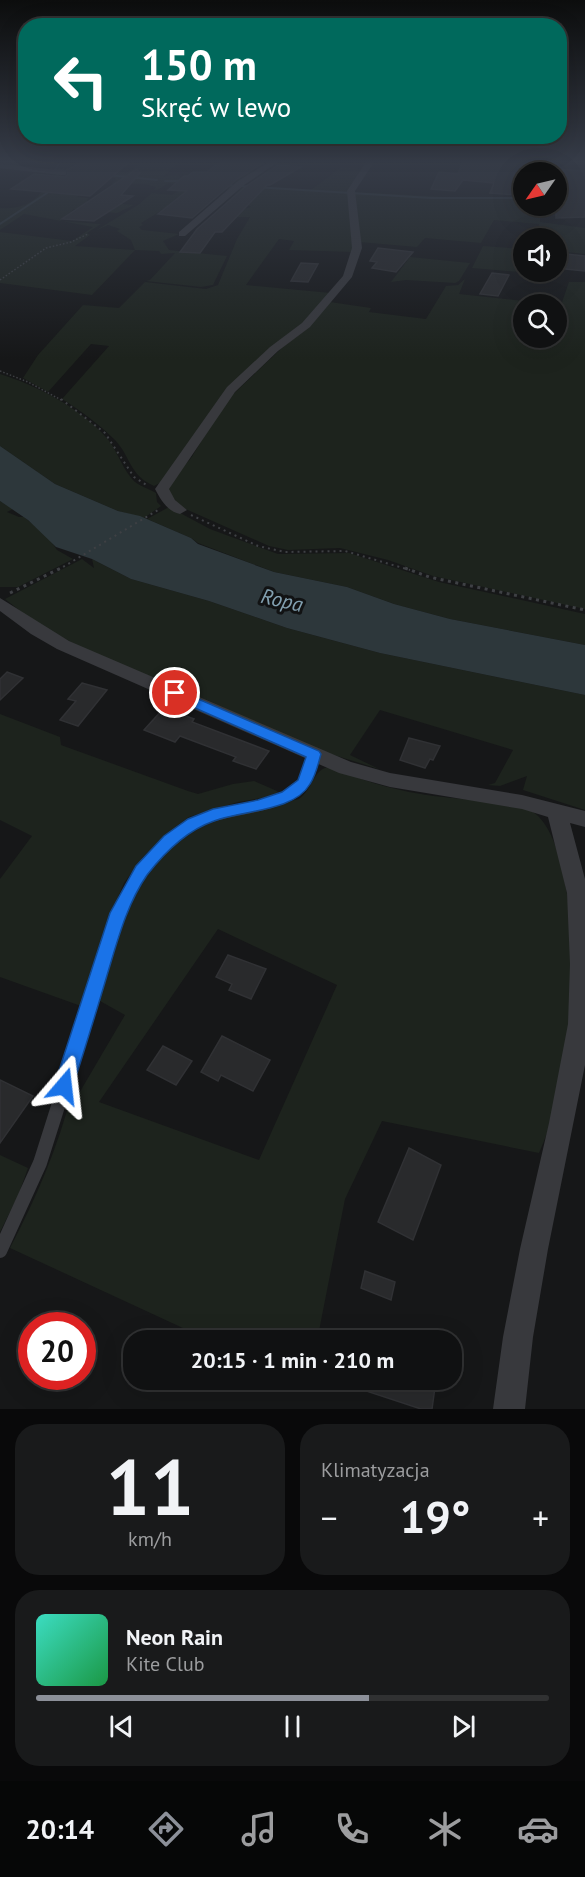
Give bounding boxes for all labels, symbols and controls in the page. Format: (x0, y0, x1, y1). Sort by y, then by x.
text: 150 m (141, 37, 257, 92)
icon: left (42, 42, 120, 120)
text: Skręć w lewo (141, 90, 291, 124)
north arrow (513, 162, 567, 216)
map controls (513, 162, 567, 348)
button: sound (513, 228, 567, 282)
button: search (513, 294, 567, 348)
water label: Ropa (258, 582, 306, 618)
pin (149, 667, 200, 718)
icon: arrive (158, 676, 191, 709)
position arrow (32, 1054, 96, 1118)
speed limit sign: 20 (18, 1312, 96, 1390)
text: 20:15 · 1 min · 210 m (191, 1346, 394, 1374)
text: 11 (106, 1436, 194, 1537)
text: Klimatyzacja (321, 1457, 430, 1483)
text: 19° (400, 1487, 470, 1545)
text: − (321, 1496, 338, 1539)
text: + (532, 1496, 549, 1539)
text: km/h (128, 1526, 172, 1552)
text: Neon Rain (126, 1623, 223, 1651)
text: Kite Club (126, 1651, 204, 1677)
icon: previous (105, 1710, 138, 1743)
icon: pause (276, 1710, 309, 1743)
icon: next (447, 1710, 480, 1743)
icon: directions (145, 1808, 187, 1850)
icon: music (238, 1808, 280, 1850)
icon: phone (331, 1808, 373, 1850)
icon: climate (424, 1808, 466, 1850)
icon: car (517, 1808, 559, 1850)
text: 20:14 (26, 1812, 94, 1846)

